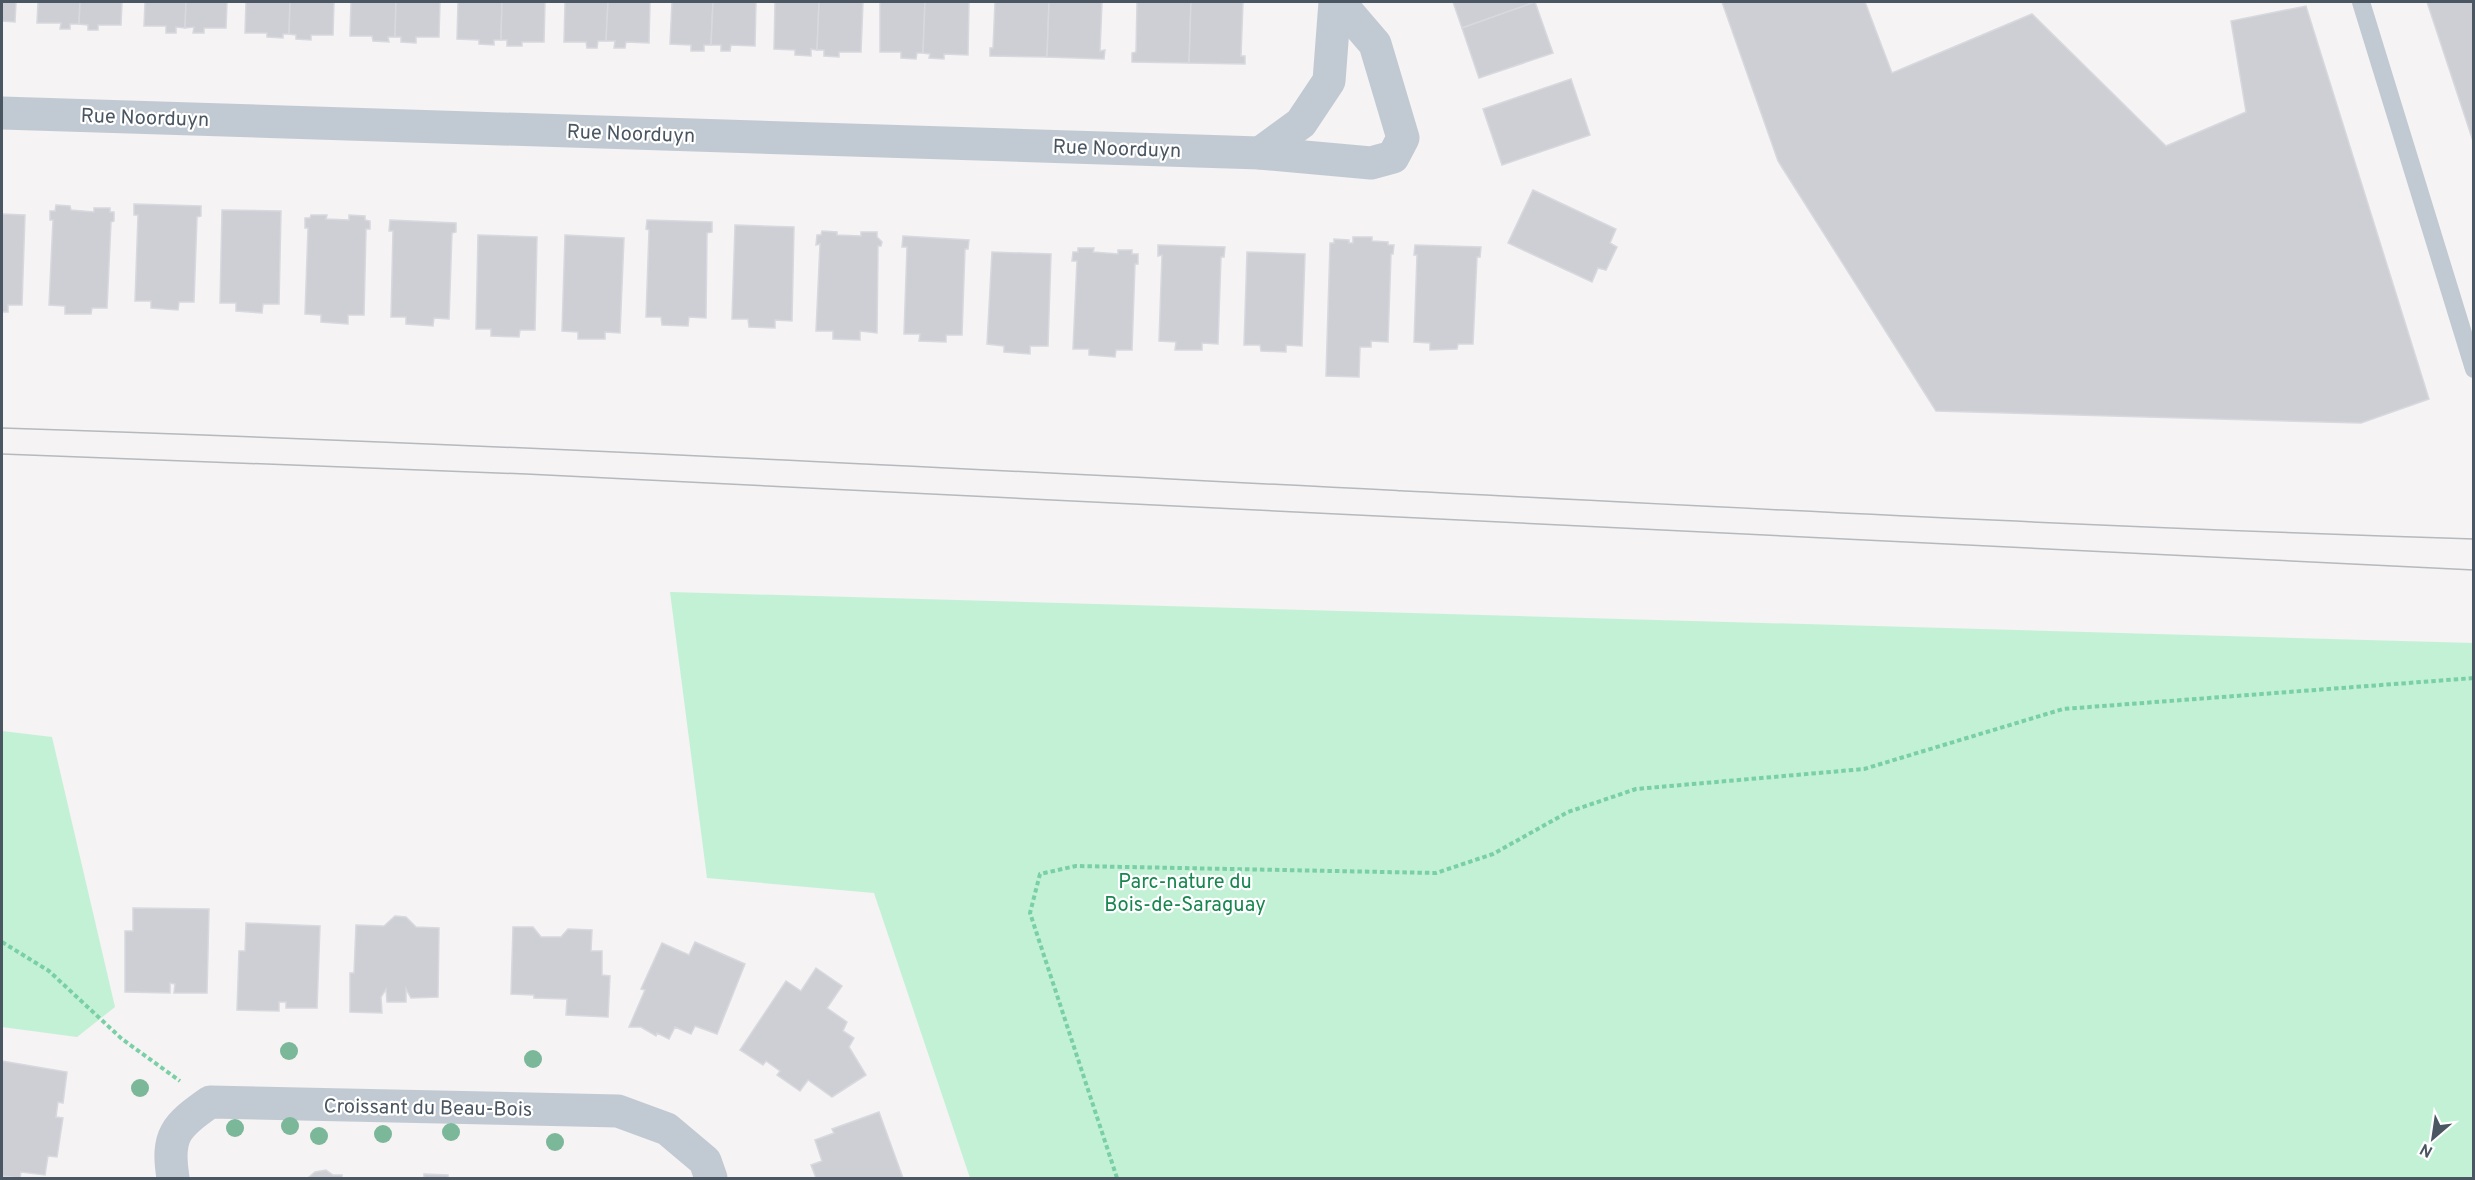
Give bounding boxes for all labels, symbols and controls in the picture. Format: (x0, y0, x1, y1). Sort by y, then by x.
street label: Rue Noorduyn (80, 104, 210, 134)
street label: Rue Noorduyn (566, 120, 696, 150)
street label: Rue Noorduyn (1052, 135, 1182, 165)
park label: Parc-nature du Bois-de-Saraguay (1104, 870, 1266, 919)
street label: Croissant du Beau-Bois (323, 1094, 532, 1124)
north arrow (2403, 1108, 2463, 1168)
text: N (2417, 1138, 2437, 1161)

